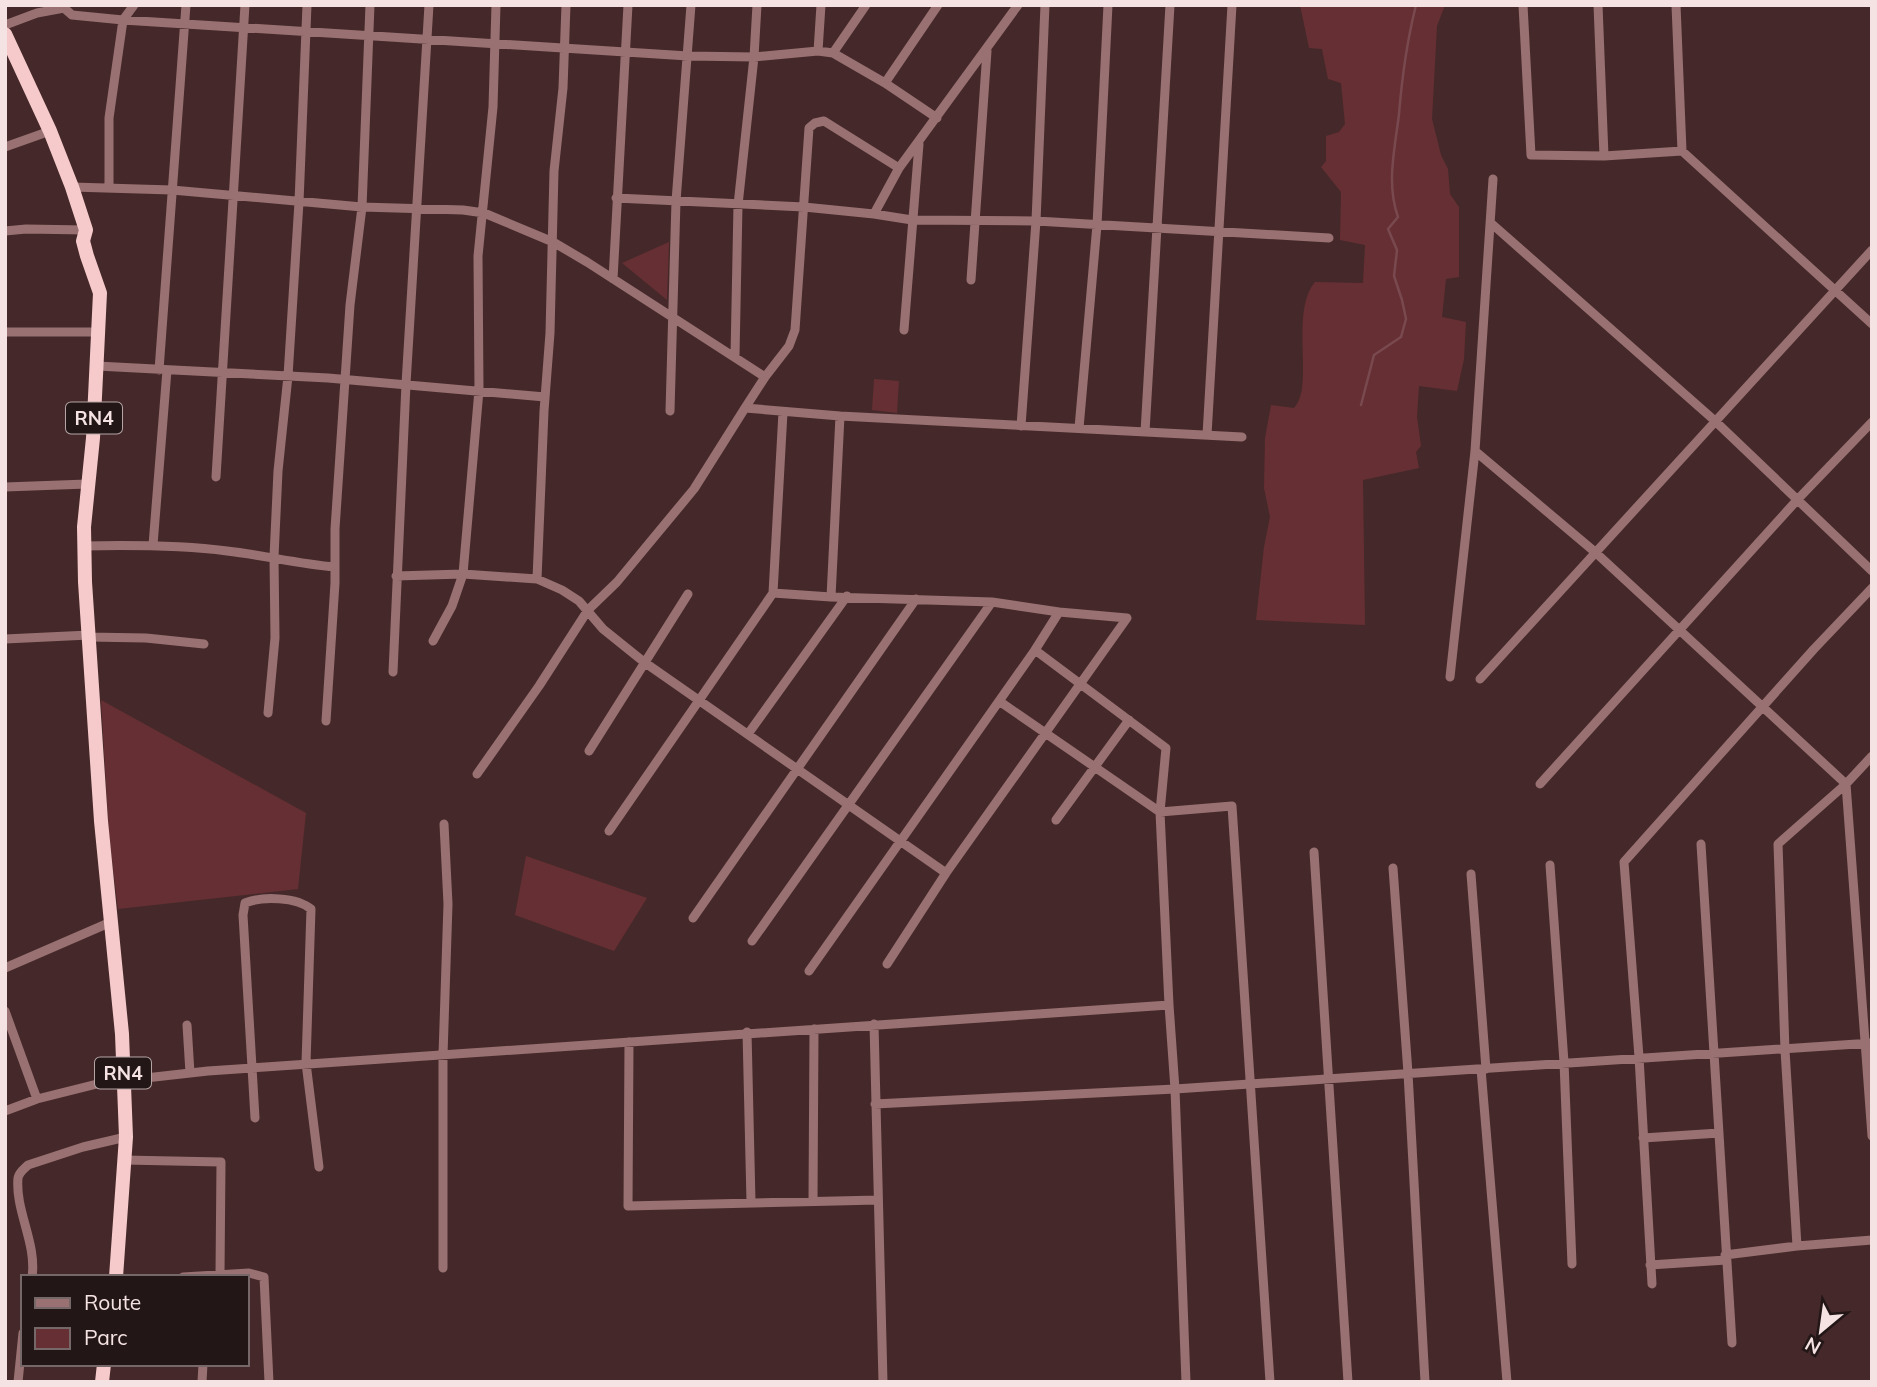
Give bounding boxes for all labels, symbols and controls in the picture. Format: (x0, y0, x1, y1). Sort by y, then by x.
road number: RN4 (66, 402, 122, 434)
road number: RN4 (95, 1058, 151, 1088)
legend (21, 1275, 248, 1366)
text: Route (84, 1289, 141, 1315)
north arrow (1786, 1296, 1856, 1366)
text: Parc (84, 1324, 128, 1350)
text: N (1801, 1332, 1825, 1360)

